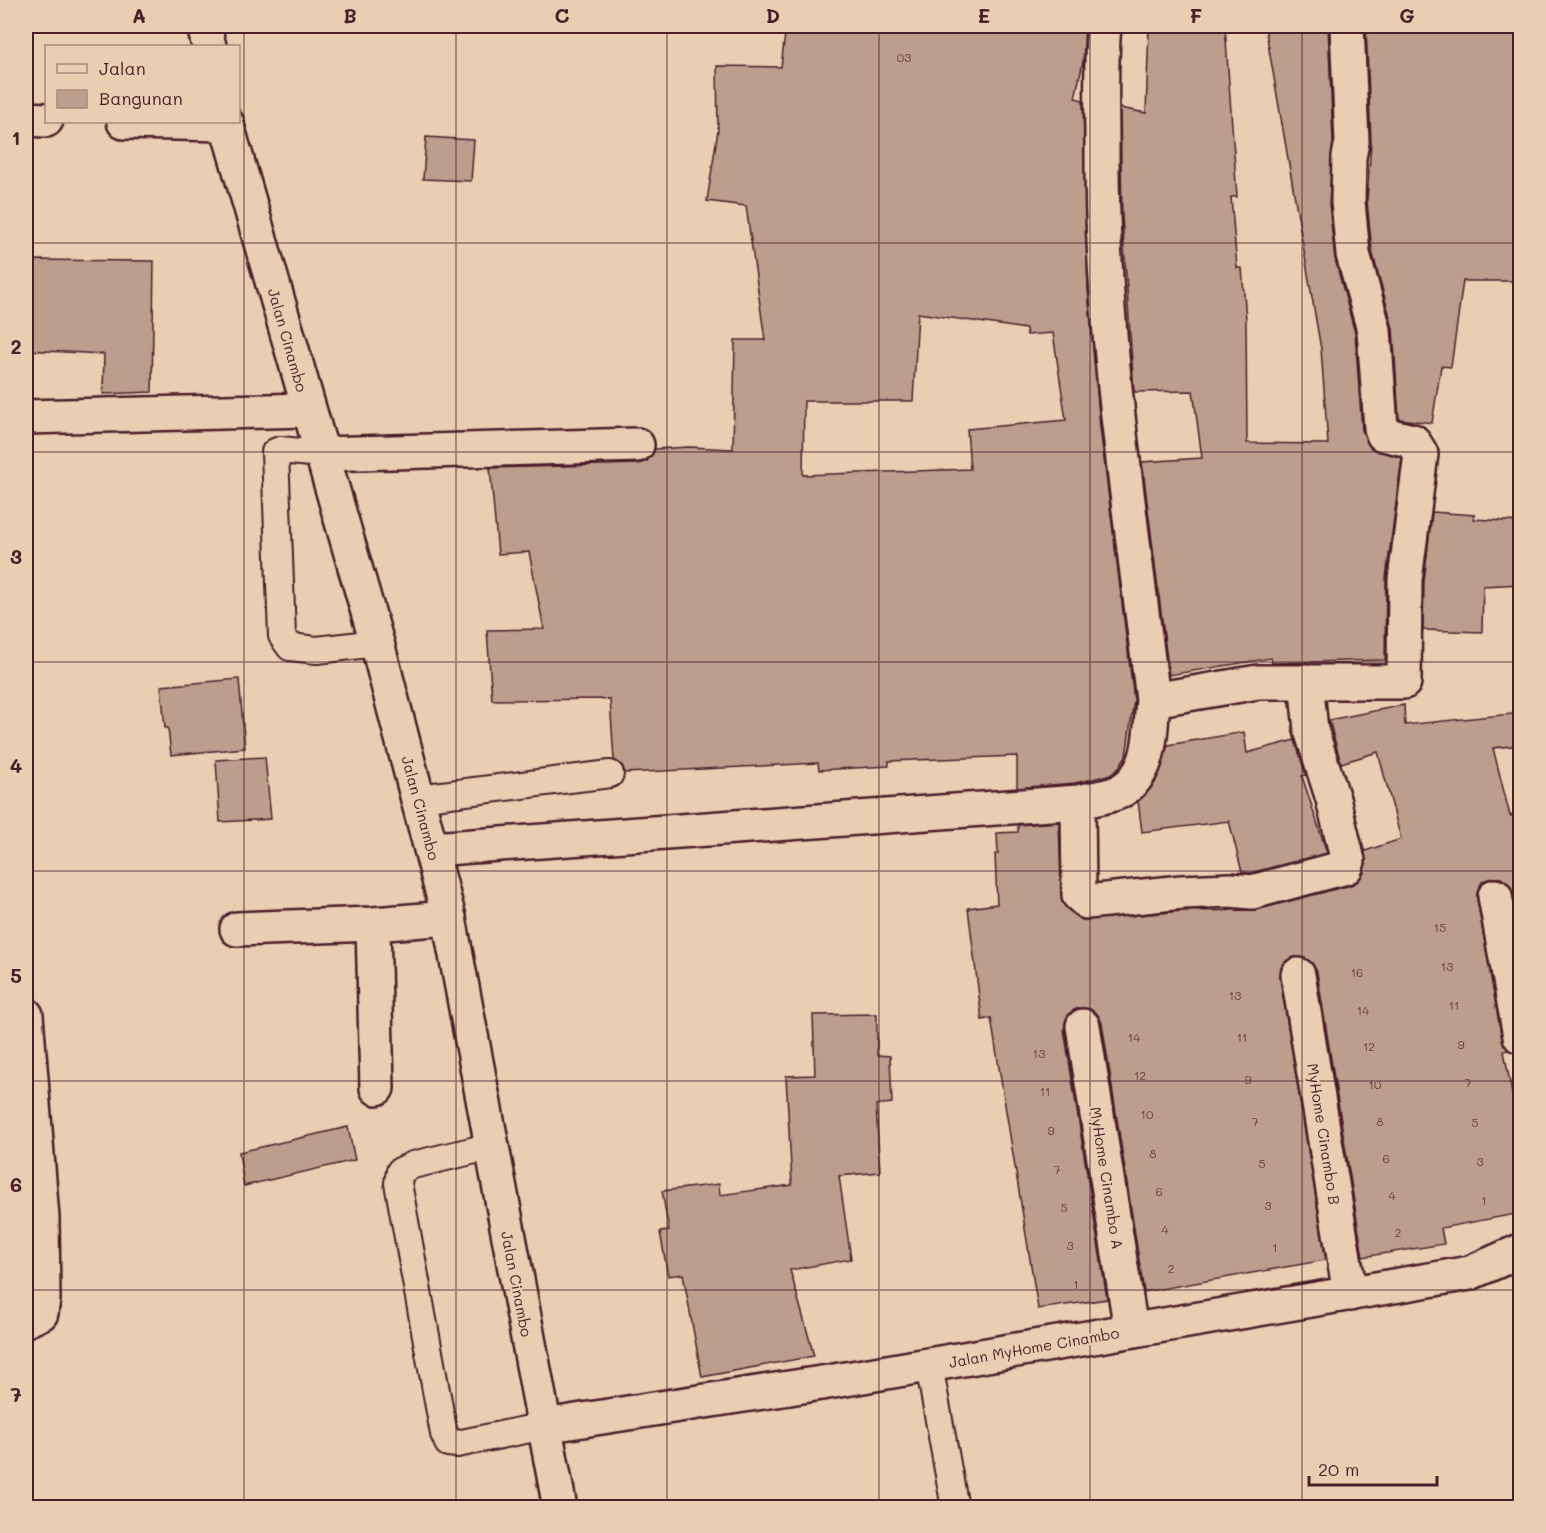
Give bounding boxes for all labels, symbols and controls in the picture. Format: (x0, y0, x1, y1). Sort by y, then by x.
text: A (132, 2, 146, 28)
text: B (343, 2, 357, 28)
text: C (555, 2, 570, 28)
text: D (766, 2, 780, 28)
text: E (978, 2, 990, 28)
text: F (1190, 2, 1203, 28)
text: G (1399, 2, 1415, 28)
legend (45, 45, 240, 123)
house number: 03 (897, 49, 911, 65)
text: Jalan (99, 56, 146, 80)
text: Bangunan (99, 86, 183, 110)
text: 1 (12, 124, 20, 150)
street label: Jalan Cinambo (264, 286, 312, 394)
text: 2 (10, 333, 22, 359)
text: 3 (10, 543, 22, 569)
text: 4 (10, 752, 23, 778)
street label: Jalan Cinambo (397, 754, 445, 862)
house number: 15 (1434, 919, 1446, 935)
house number: 13 (1441, 958, 1453, 974)
text: 5 (10, 962, 22, 988)
house number: 16 (1351, 964, 1363, 980)
house number: 13 (1229, 987, 1241, 1003)
house number: 11 (1449, 997, 1459, 1013)
house number: 14 (1357, 1002, 1369, 1018)
house number: 14 (1128, 1029, 1140, 1045)
house number: 11 (1237, 1029, 1247, 1045)
house number: 9 (1457, 1036, 1465, 1052)
house number: 12 (1363, 1038, 1375, 1054)
house number: 13 (1033, 1045, 1045, 1061)
street label: MyHome Cinambo B (1303, 1062, 1345, 1206)
house number: 12 (1134, 1067, 1146, 1083)
house number: 9 (1244, 1071, 1252, 1087)
house number: 7 (1465, 1074, 1472, 1090)
house number: 10 (1369, 1076, 1382, 1092)
house number: 11 (1040, 1083, 1050, 1099)
street label: MyHome Cinambo A (1086, 1105, 1128, 1251)
house number: 10 (1141, 1106, 1154, 1122)
house number: 7 (1252, 1113, 1259, 1129)
house number: 8 (1376, 1113, 1384, 1129)
house number: 5 (1472, 1114, 1479, 1130)
house number: 9 (1047, 1122, 1055, 1138)
house number: 8 (1149, 1145, 1157, 1161)
house number: 6 (1382, 1150, 1390, 1166)
house number: 3 (1476, 1153, 1484, 1169)
house number: 5 (1259, 1155, 1266, 1171)
house number: 7 (1054, 1161, 1061, 1177)
text: 6 (10, 1171, 22, 1197)
house number: 6 (1155, 1183, 1163, 1199)
house number: 4 (1388, 1187, 1396, 1203)
house number: 1 (1481, 1192, 1487, 1208)
house number: 3 (1264, 1197, 1272, 1213)
house number: 5 (1061, 1199, 1068, 1215)
house number: 4 (1161, 1221, 1169, 1237)
house number: 2 (1395, 1224, 1401, 1240)
street label: Jalan Cinambo (497, 1229, 537, 1339)
house number: 3 (1066, 1237, 1074, 1253)
house number: 1 (1272, 1239, 1278, 1255)
house number: 2 (1168, 1260, 1174, 1276)
house number: 1 (1073, 1276, 1079, 1292)
street label: Jalan MyHome Cinambo (947, 1322, 1121, 1372)
text: 7 (10, 1381, 22, 1407)
scale bar (1309, 1449, 1436, 1487)
text: 20 m (1318, 1457, 1359, 1481)

